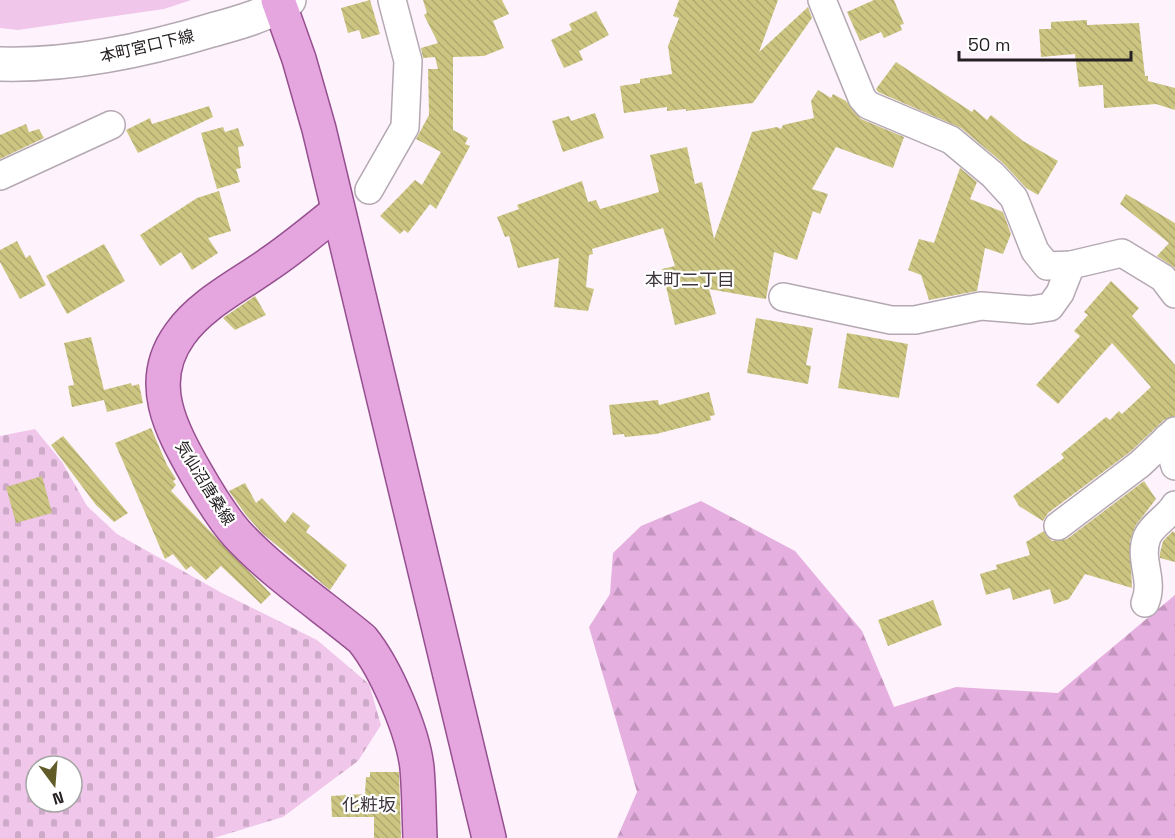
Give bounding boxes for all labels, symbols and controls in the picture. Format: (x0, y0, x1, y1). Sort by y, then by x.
scale bar (959, 24, 1132, 62)
street label: 本町宮口下線 (98, 25, 196, 67)
text: 50 m (968, 33, 1010, 56)
district label: 本町二丁目 (645, 268, 735, 291)
street label: 気仙沼唐桑線 (171, 437, 239, 529)
north arrow (24, 754, 84, 814)
text: N (50, 786, 66, 810)
district label: 化粧坂 (342, 793, 396, 816)

